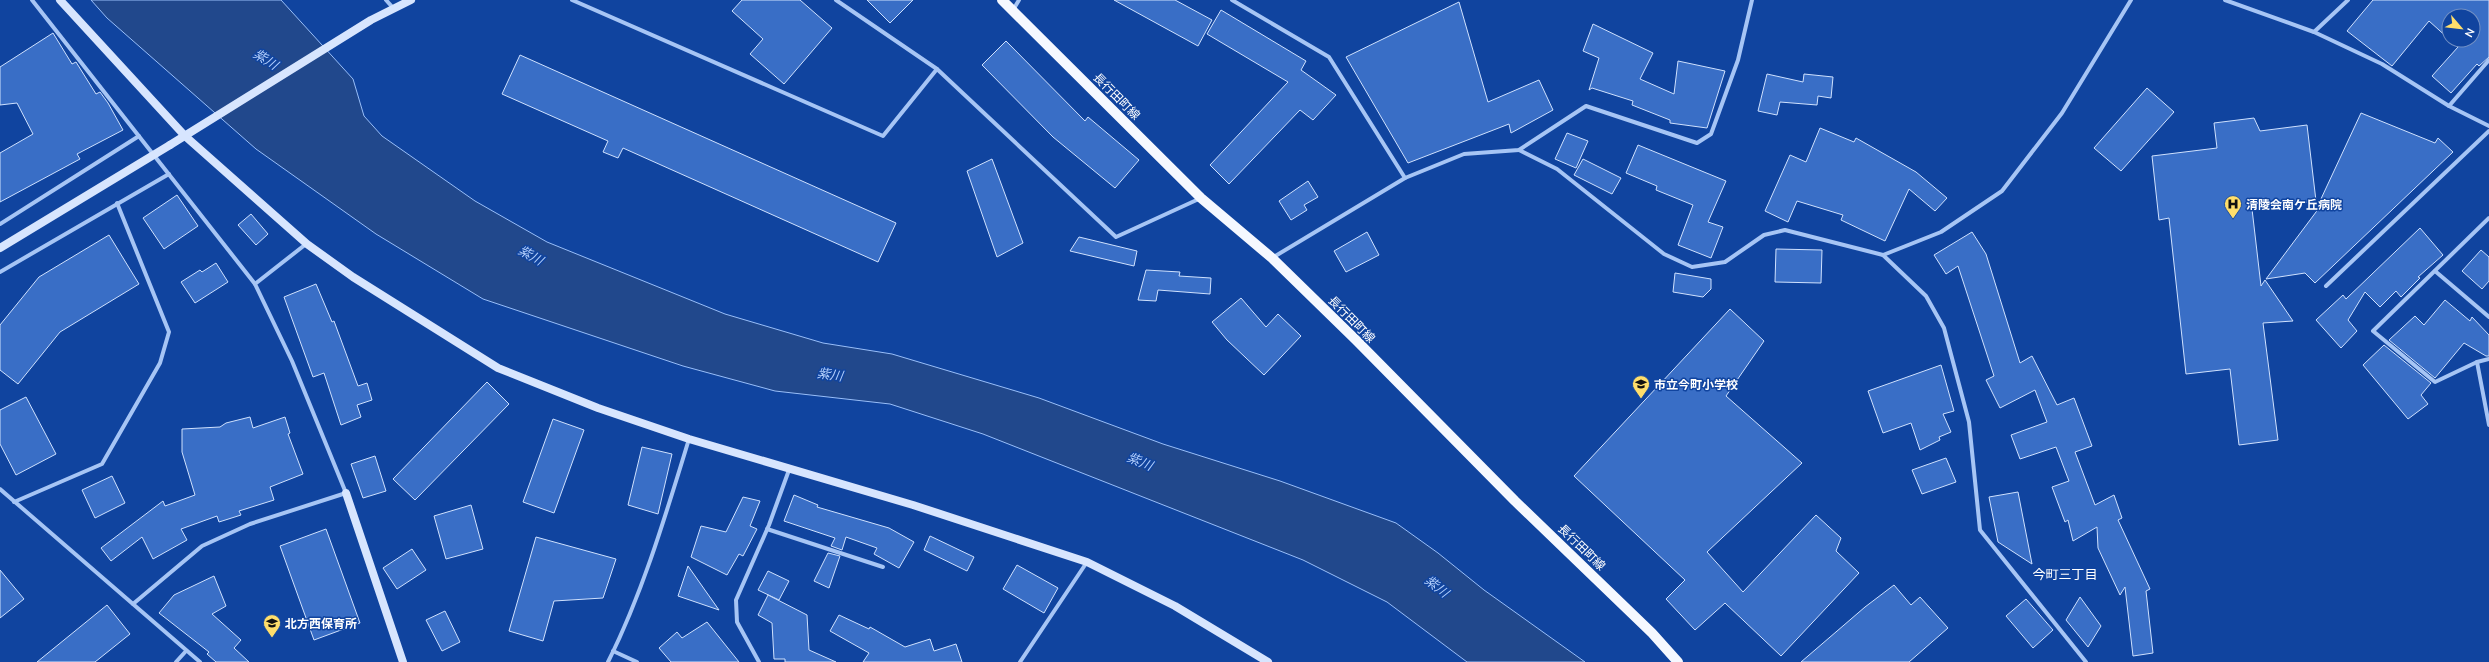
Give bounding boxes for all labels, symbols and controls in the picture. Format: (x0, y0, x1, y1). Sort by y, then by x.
north arrow (2441, 8, 2481, 48)
text: N (2462, 26, 2478, 40)
water label: 紫川 (251, 45, 283, 74)
street label: 長行田町線 (1090, 69, 1144, 123)
hospital icon: 清陵会南ケ丘病院 (2223, 194, 2243, 219)
place label: 清陵会南ケ丘病院 (2246, 197, 2342, 212)
water label: 紫川 (516, 242, 548, 269)
street label: 長行田町線 (1325, 292, 1379, 346)
water label: 紫川 (816, 364, 846, 384)
school or university icon: 市立今町小学校 (1631, 374, 1651, 399)
place label: 市立今町小学校 (1654, 377, 1738, 392)
water label: 紫川 (1125, 449, 1157, 474)
street label: 長行田町線 (1555, 521, 1609, 573)
district label: 今町三丁目 (2032, 566, 2098, 582)
water label: 紫川 (1422, 572, 1454, 602)
school or university icon: 北方西保育所 (262, 613, 282, 638)
place label: 北方西保育所 (285, 616, 357, 631)

